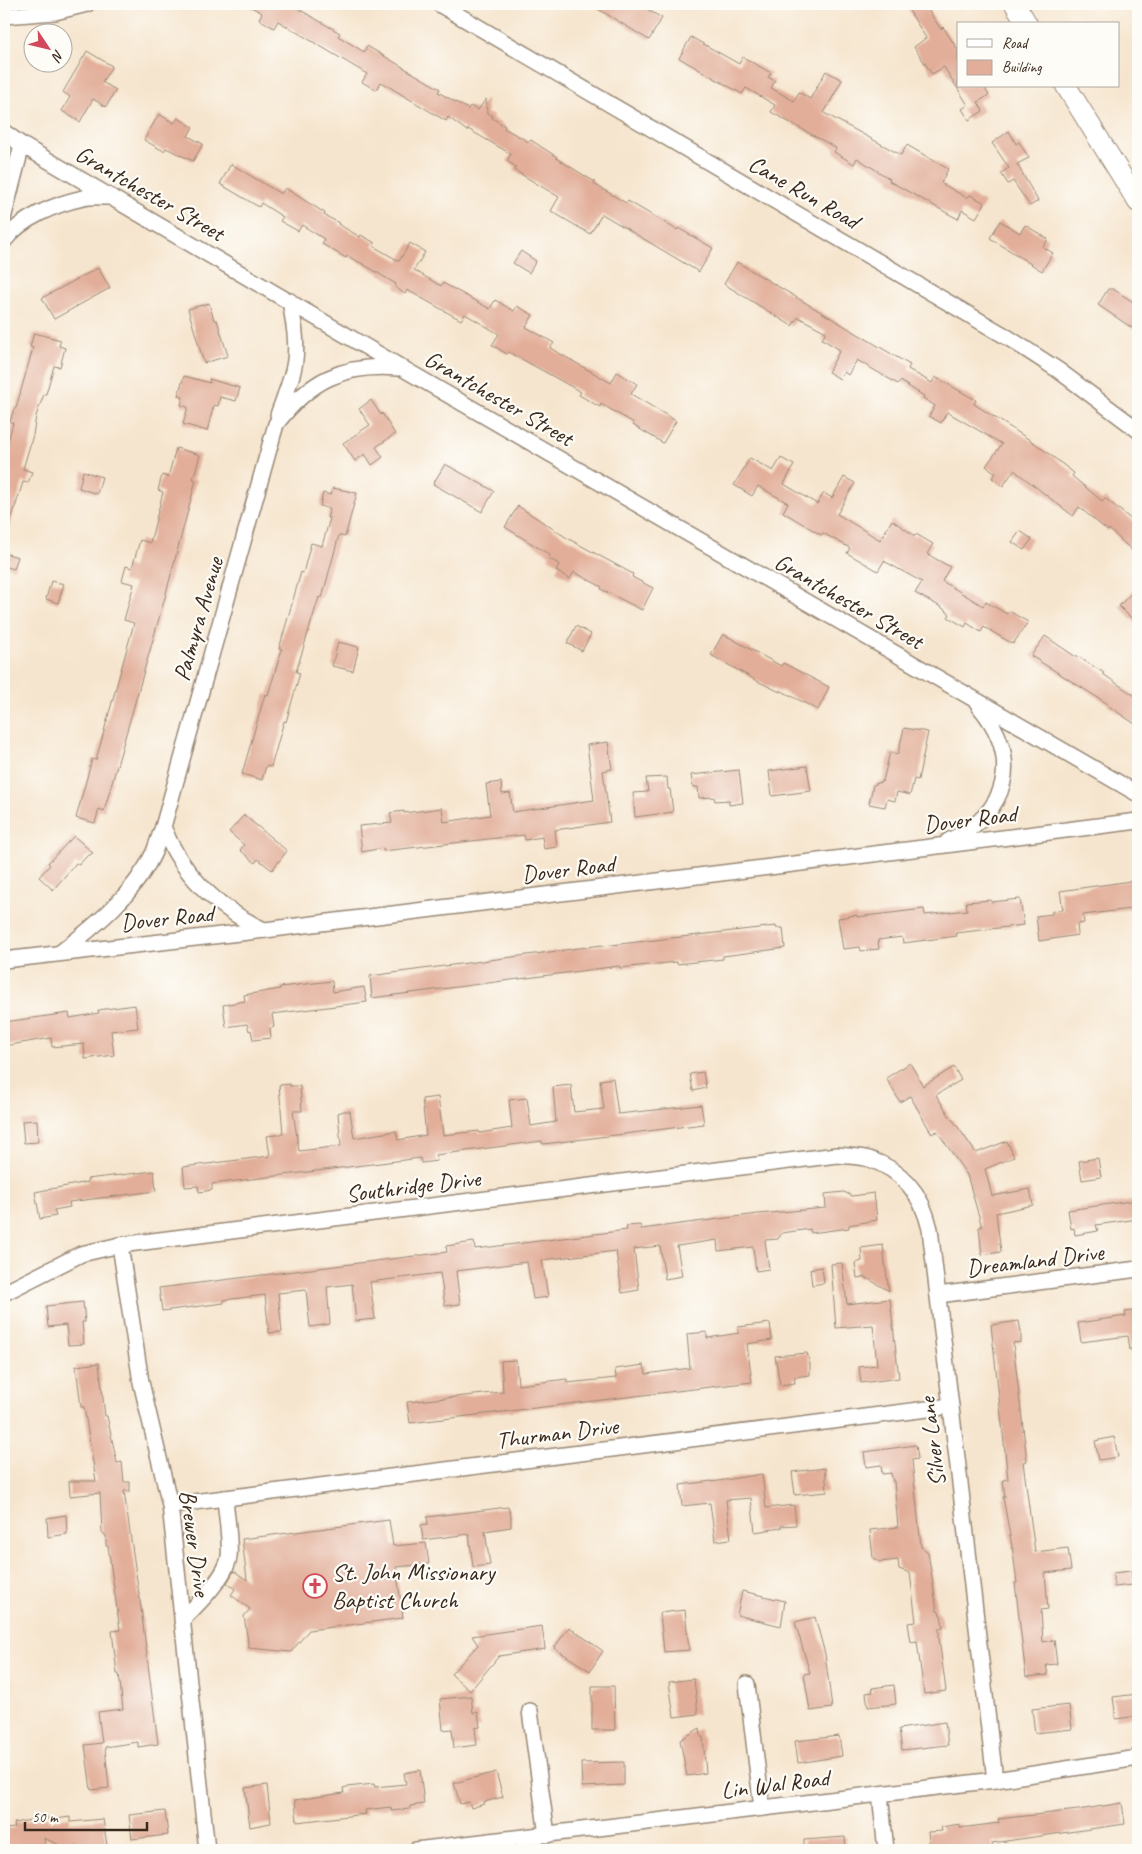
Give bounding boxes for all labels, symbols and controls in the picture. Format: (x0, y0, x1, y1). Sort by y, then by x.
north arrow (22, 22, 72, 72)
legend (957, 22, 1120, 88)
text: Road (1002, 34, 1029, 53)
text: N (47, 47, 68, 66)
text: Building (1002, 58, 1042, 77)
street label: Grantchester Street (70, 138, 232, 249)
street label: Cane Run Road (743, 148, 868, 237)
street label: Grantchester Street (419, 343, 581, 454)
street label: Grantchester Street (769, 546, 931, 657)
street label: Palmyra Avenue (166, 552, 231, 684)
street label: Dover Road (922, 798, 1022, 840)
street label: Dover Road (520, 848, 620, 890)
street label: Dover Road (119, 898, 218, 938)
street label: Southridge Drive (344, 1163, 484, 1209)
street label: Dreamland Drive (965, 1236, 1107, 1283)
street label: Silver Lane (911, 1394, 952, 1488)
street label: Thurman Drive (494, 1410, 622, 1455)
street label: Brewer Drive (173, 1488, 218, 1600)
place label: St. John Missionary Baptist Church (332, 1557, 496, 1615)
church icon: St. John Missionary Baptist Church (302, 1573, 328, 1599)
street label: Lin Wal Road (719, 1762, 834, 1805)
scale bar (25, 1799, 148, 1831)
text: 50 m (32, 1808, 59, 1827)

